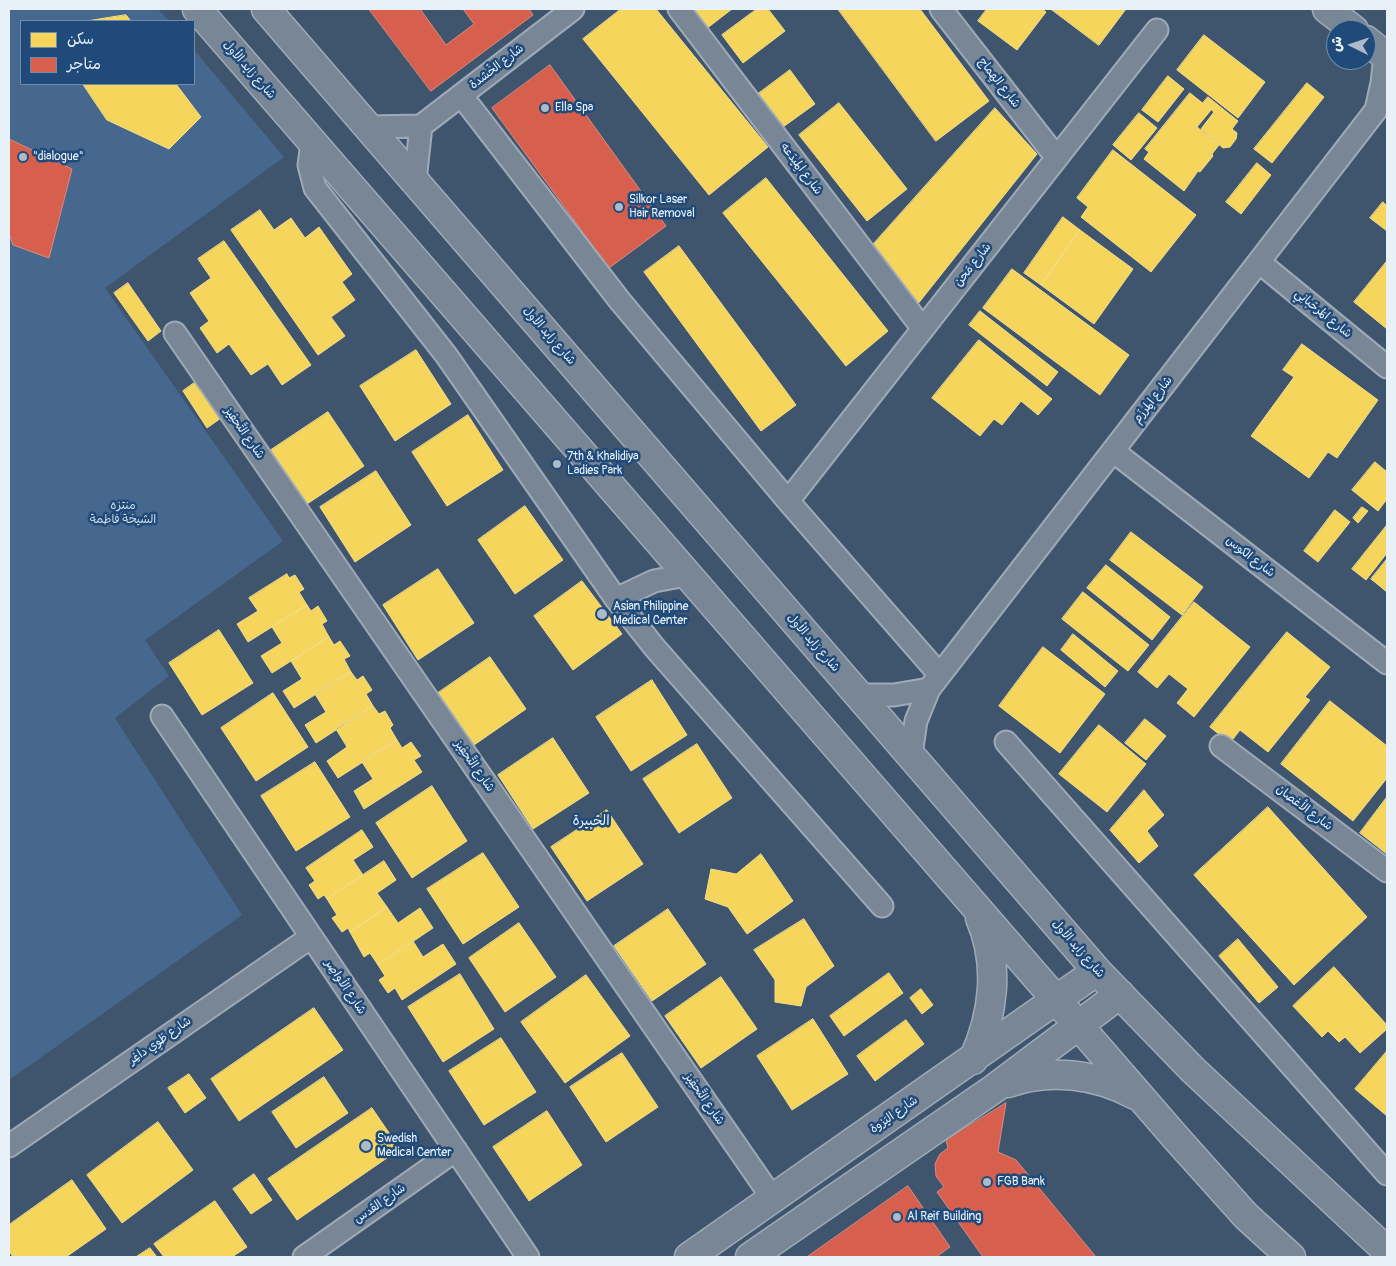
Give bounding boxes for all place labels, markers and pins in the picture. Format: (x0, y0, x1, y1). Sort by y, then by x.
place label: Ella Spa (555, 101, 593, 115)
marker: Ella Spa (539, 102, 551, 114)
place label: "dialogue" (33, 150, 84, 164)
marker: "dialogue" (17, 151, 29, 163)
place label: Silkor Laser Hair Removal (629, 193, 695, 221)
marker: Silkor Laser Hair Removal (613, 201, 625, 213)
place label: 7th & Khalidiya Ladies Park (567, 450, 639, 478)
marker: 7th & Khalidiya Ladies Park (551, 458, 563, 470)
place label: Asian Philippine Medical Center (613, 600, 688, 628)
marker: Asian Philippine Medical Center (595, 607, 609, 621)
place label: Swedish Medical Center (377, 1132, 451, 1160)
marker: Swedish Medical Center (359, 1139, 373, 1153)
place label: FGB Bank (997, 1175, 1045, 1189)
marker: FGB Bank (981, 1176, 993, 1188)
place label: Al Reif Building (907, 1210, 981, 1224)
marker: Al Reif Building (891, 1211, 903, 1223)

